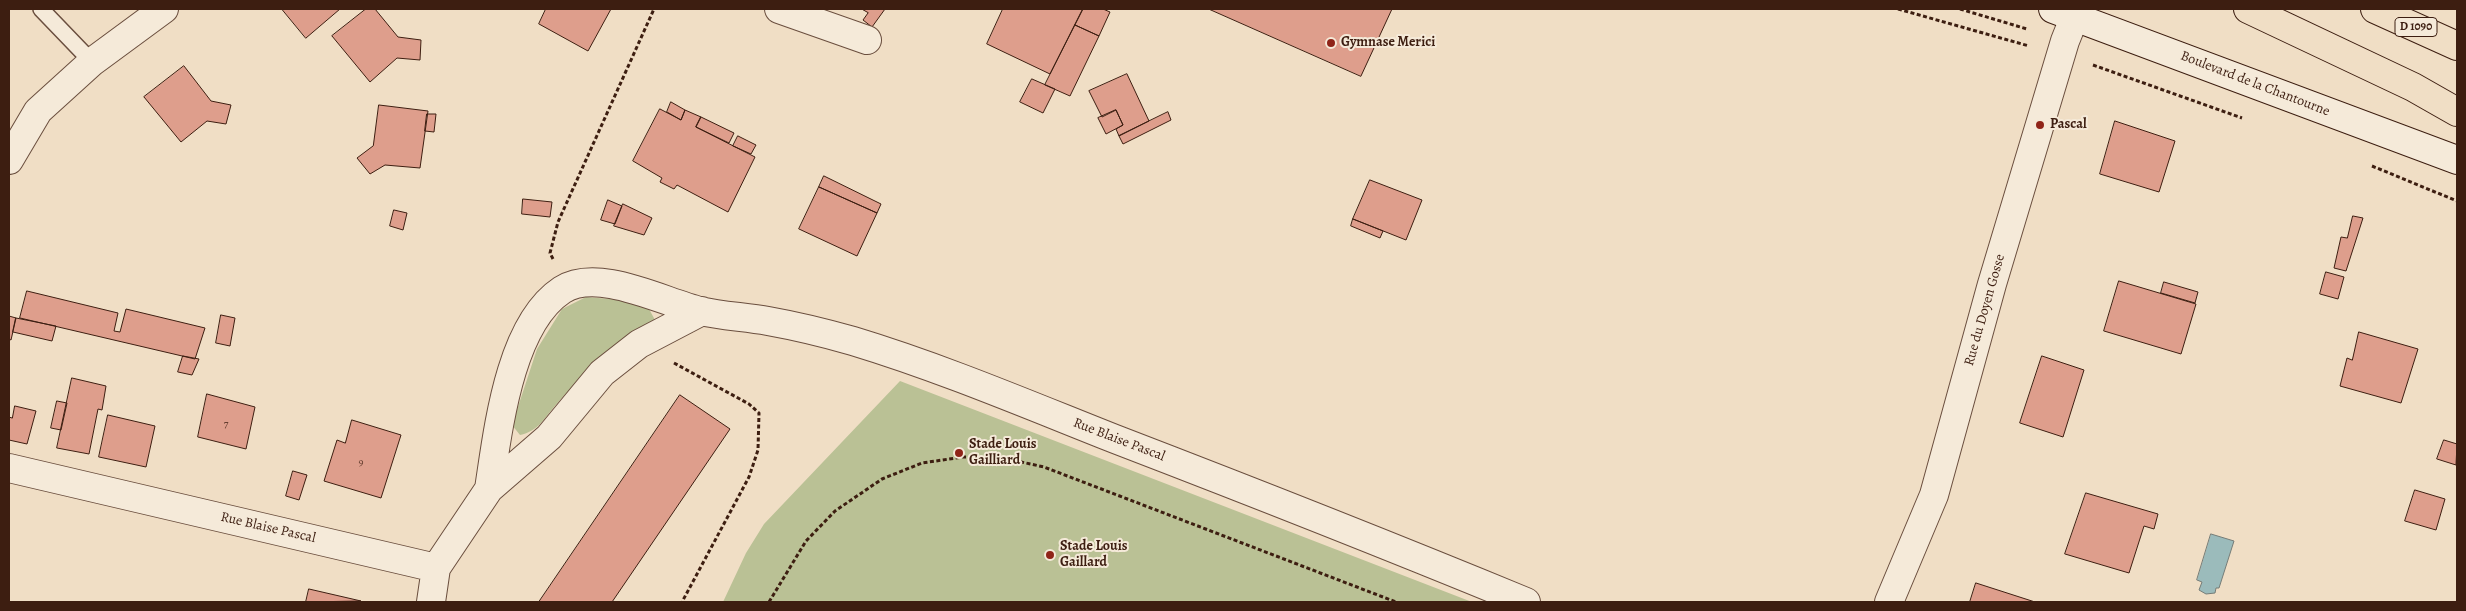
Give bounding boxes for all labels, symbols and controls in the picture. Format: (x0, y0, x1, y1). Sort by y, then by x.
road number: D 1090 (2395, 18, 2437, 36)
place label: Gymnase Merici (1341, 35, 1435, 51)
marker: Gymnase Merici (1325, 37, 1337, 49)
street label: Boulevard de la Chantourne (2178, 48, 2332, 120)
place label: Pascal (2050, 117, 2087, 133)
marker: Pascal (2034, 119, 2046, 131)
street label: Rue du Doyen Gosse (1961, 252, 2009, 368)
street label: Rue Blaise Pascal (1071, 415, 1167, 465)
house number: 7 (224, 417, 228, 431)
place label: Stade Louis Gailliard (969, 437, 1036, 470)
marker: Stade Louis Gailliard (953, 447, 965, 459)
house number: 9 (358, 455, 364, 469)
street label: Rue Blaise Pascal (219, 509, 317, 547)
place label: Stade Louis Gaillard (1060, 539, 1127, 572)
marker: Stade Louis Gaillard (1044, 549, 1056, 561)

